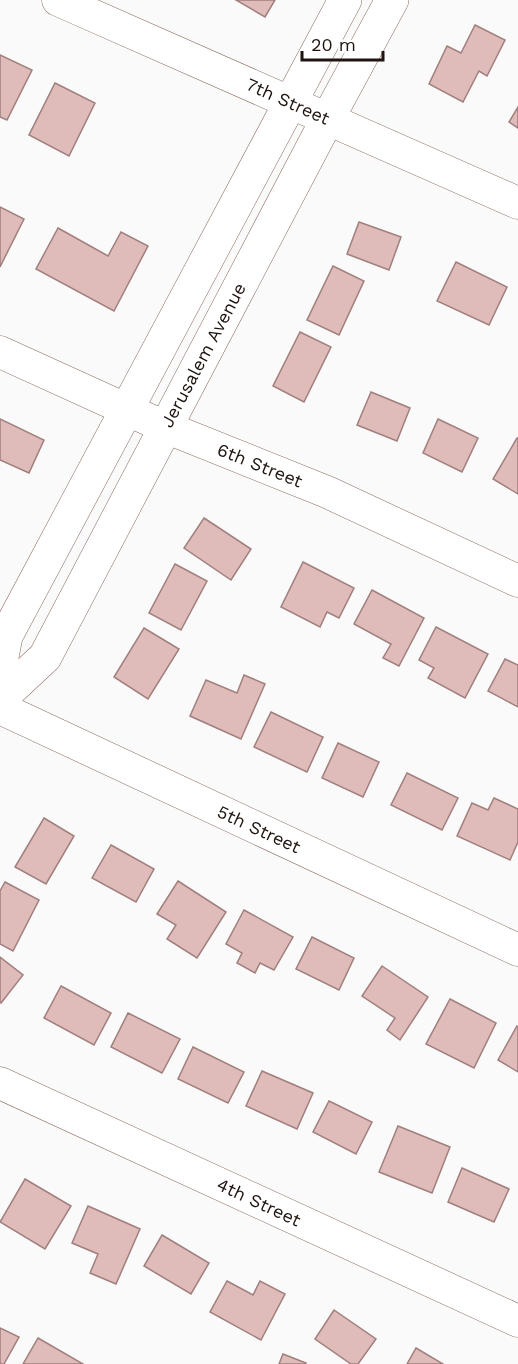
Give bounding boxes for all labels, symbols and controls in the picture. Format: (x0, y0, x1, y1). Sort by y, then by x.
scale bar (302, 24, 383, 62)
text: 20 m (311, 34, 356, 55)
street label: 7th Street (243, 73, 333, 129)
street label: Jerusalem Avenue (156, 279, 250, 431)
street label: 6th Street (214, 438, 306, 492)
street label: 5th Street (214, 801, 304, 858)
street label: 4th Street (214, 1173, 305, 1231)

